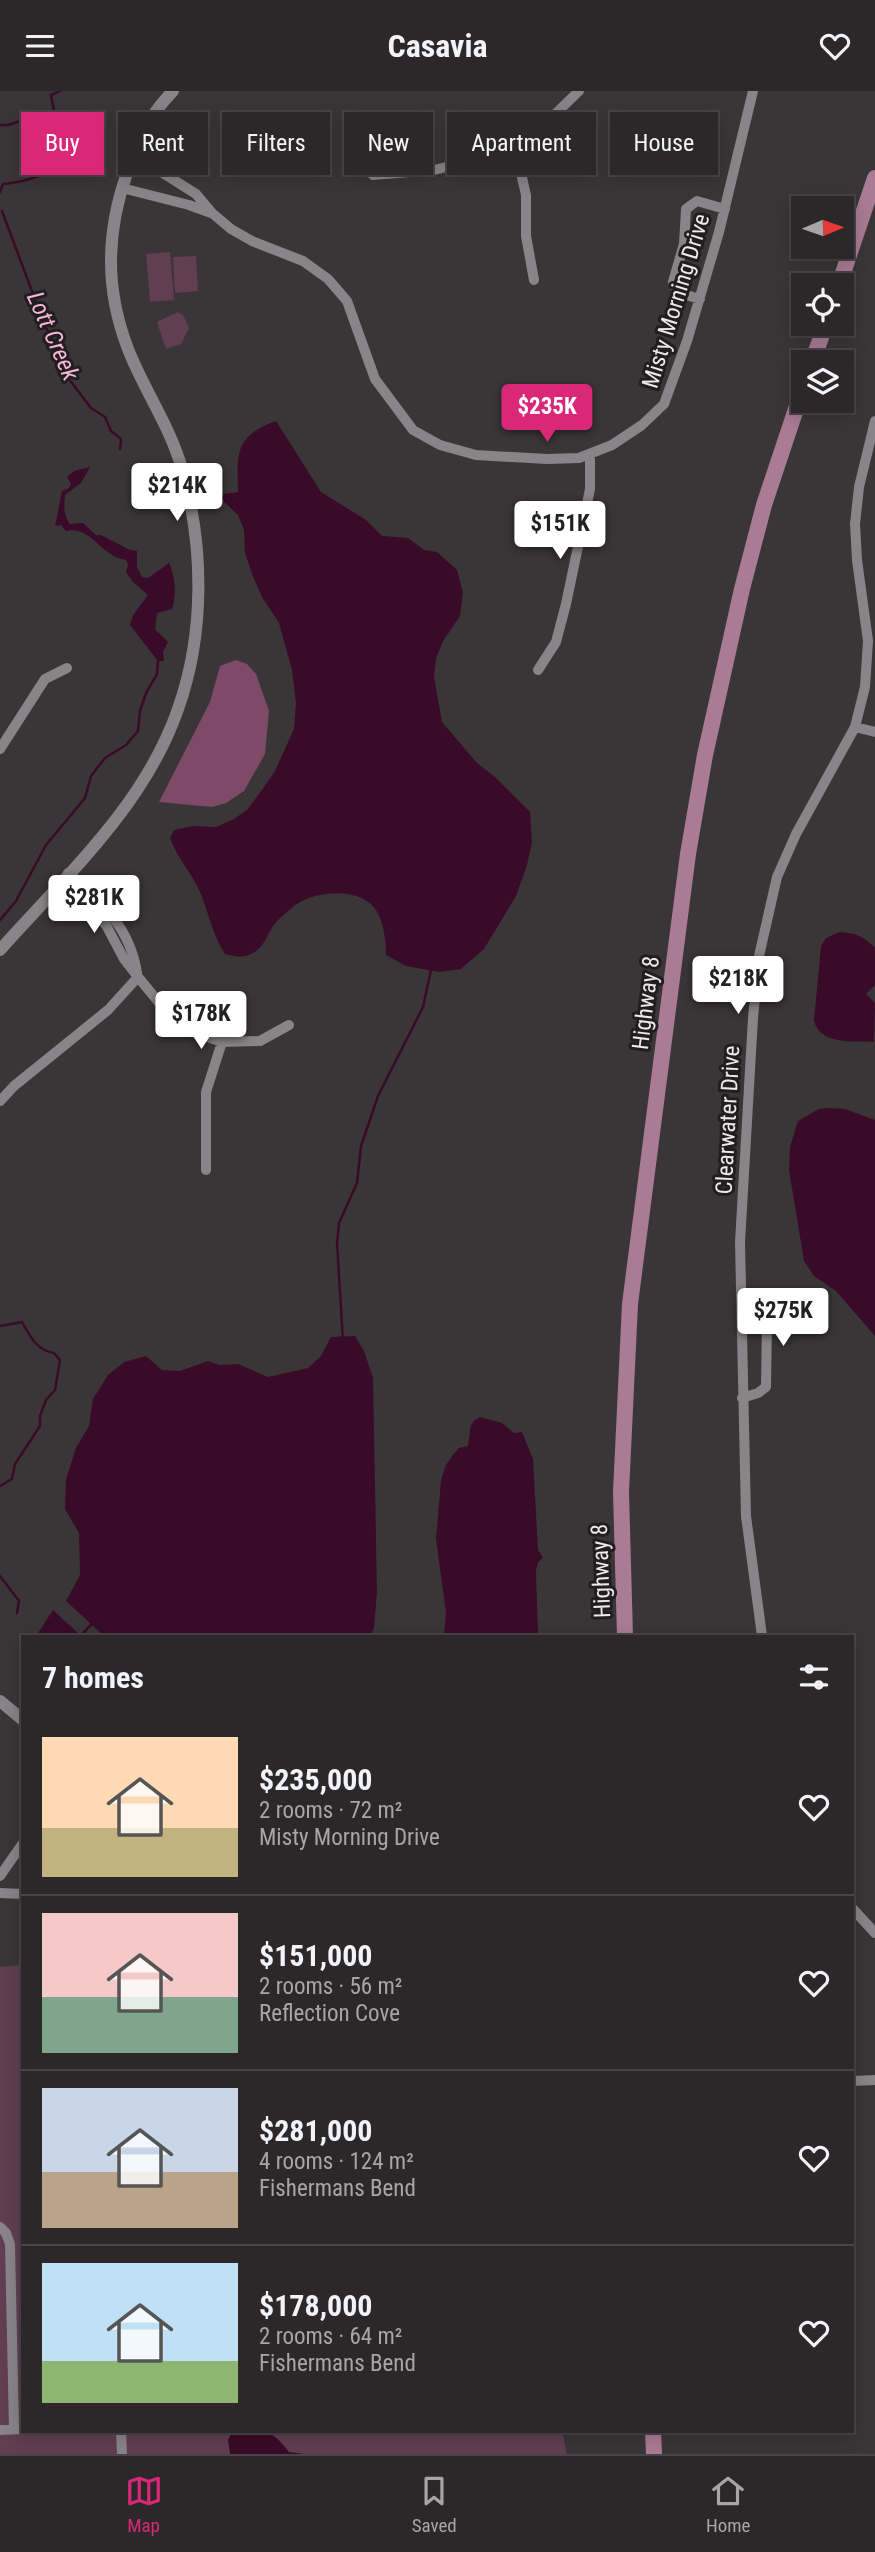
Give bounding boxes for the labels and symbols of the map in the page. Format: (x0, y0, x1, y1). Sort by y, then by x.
north arrow (791, 196, 854, 259)
street label: Misty Morning Drive (637, 211, 715, 391)
water label: Lott Creek (21, 287, 85, 385)
pin: $235K (498, 385, 596, 444)
pin: $214K (128, 463, 226, 523)
pin: $151K (511, 501, 609, 561)
pin: $281K (45, 875, 143, 935)
street label: Highway 8 (627, 955, 665, 1051)
pin: $218K (689, 957, 787, 1016)
pin: $178K (152, 991, 250, 1051)
street label: Clearwater Drive (711, 1045, 745, 1195)
pin: $275K (734, 1289, 832, 1348)
street label: Highway 8 (586, 1524, 616, 1618)

